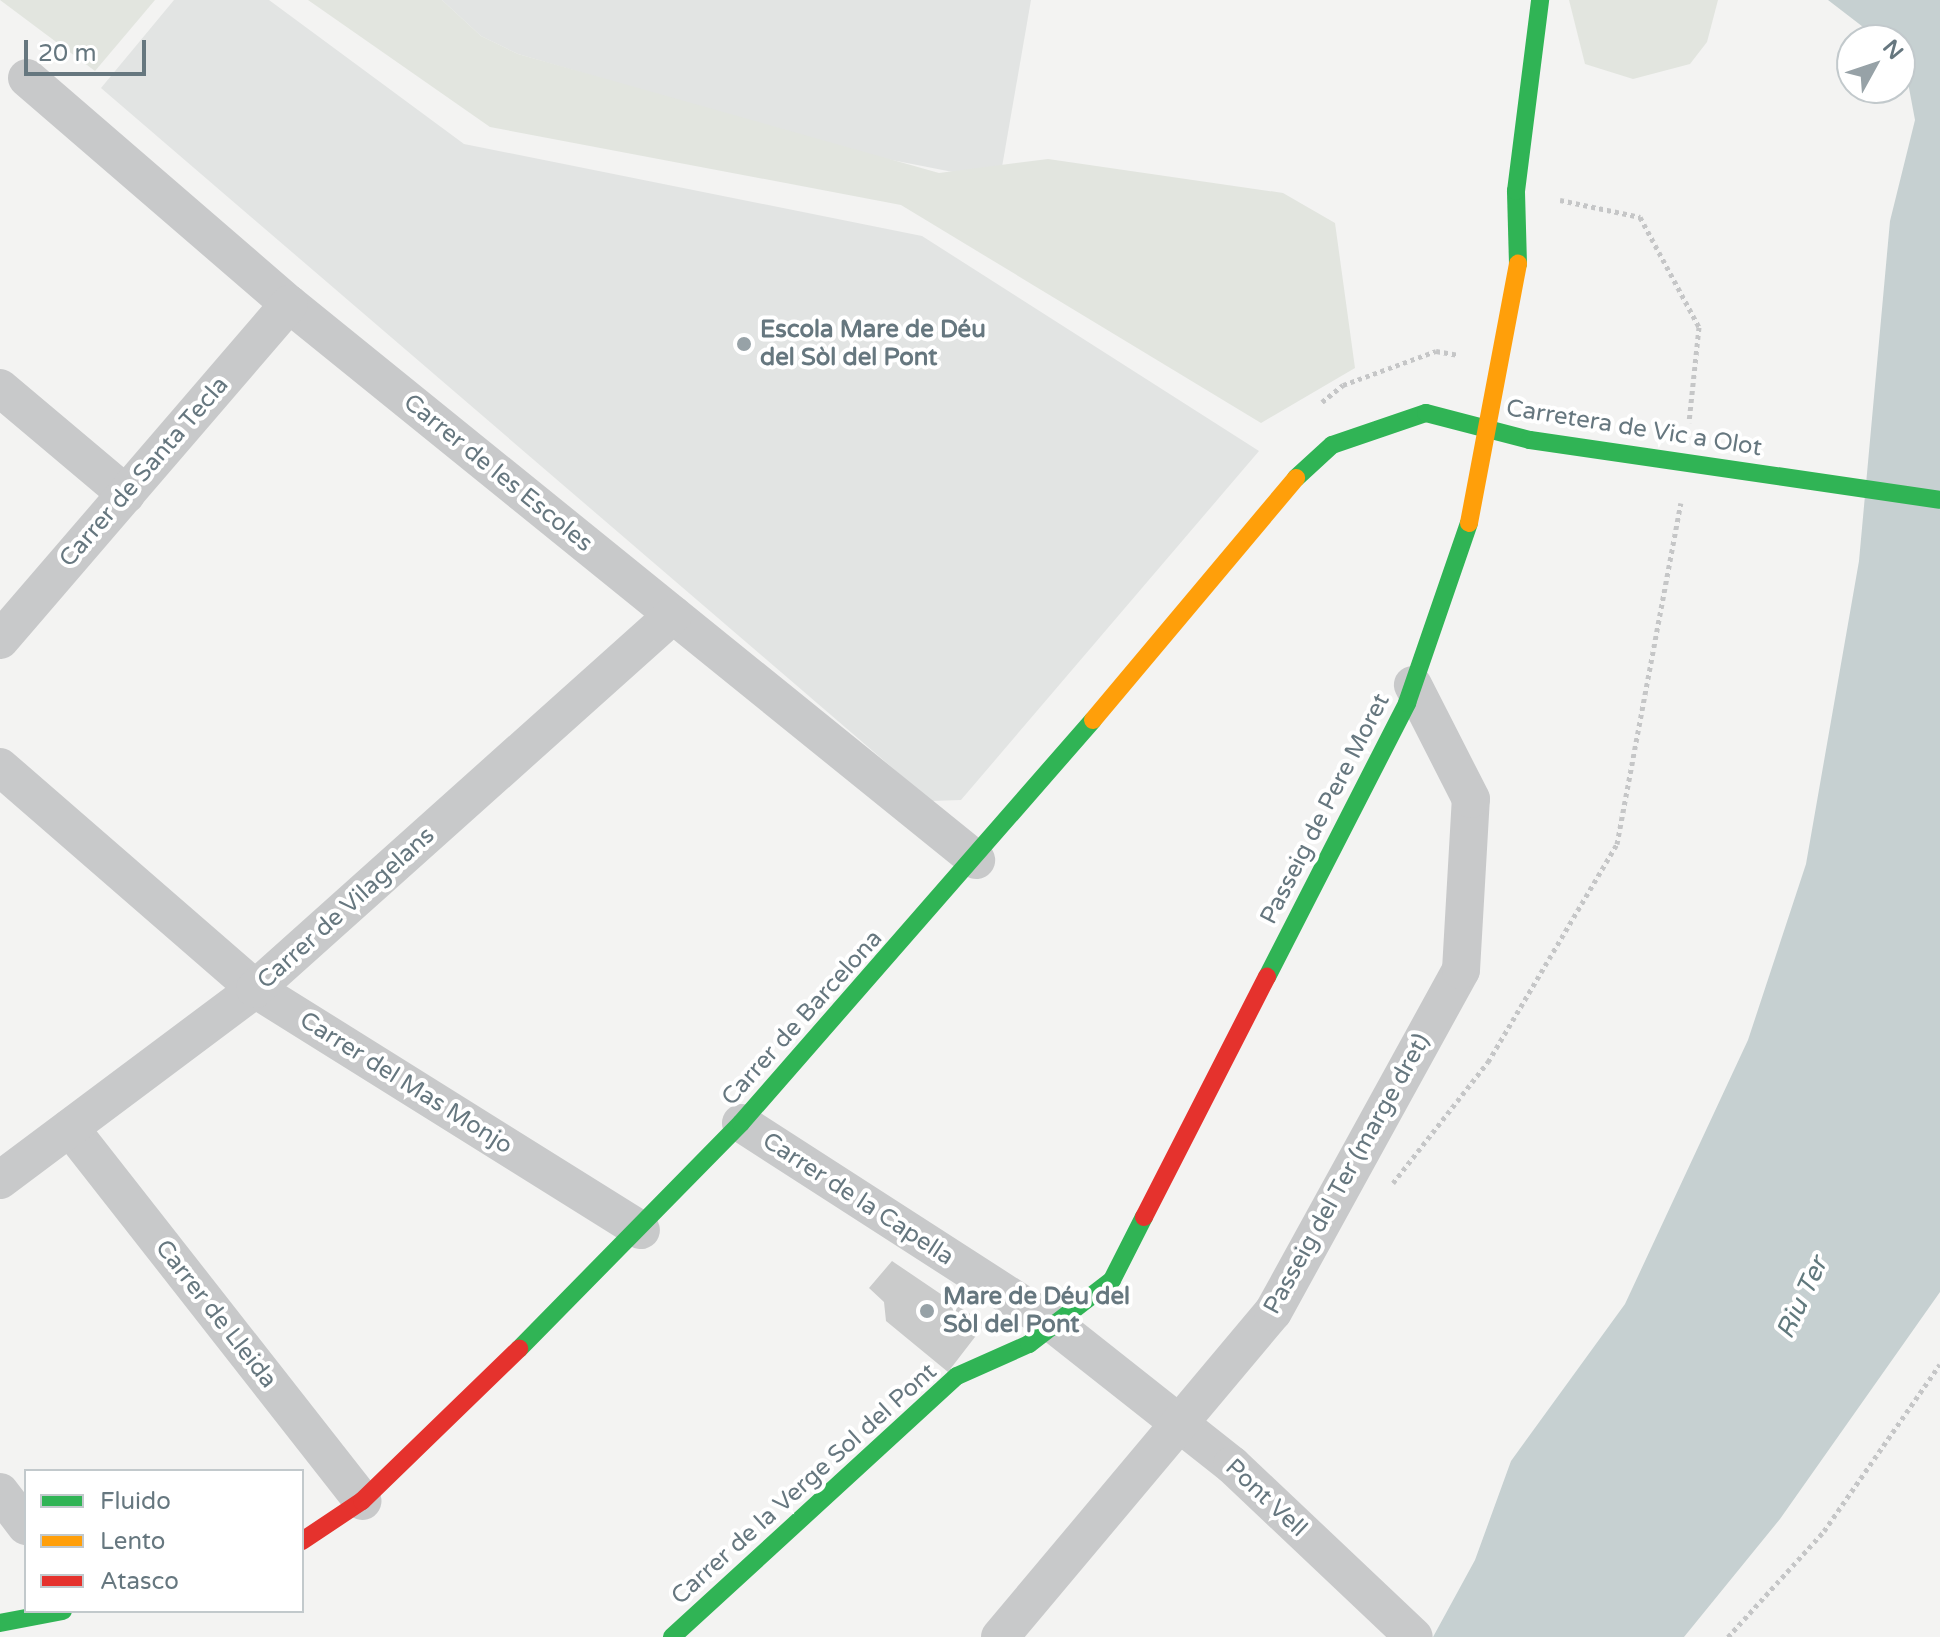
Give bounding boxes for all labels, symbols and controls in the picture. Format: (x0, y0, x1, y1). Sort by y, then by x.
scale bar (28, 24, 150, 74)
north arrow (1836, 24, 1916, 104)
text: N (1877, 35, 1908, 65)
text: 20 m (38, 39, 96, 68)
place label: Escola Mare de Déu del Sòl del Pont (760, 316, 986, 372)
marker: Escola Mare de Déu del Sòl del Pont (735, 335, 753, 353)
street label: Carrer de Santa Tecla (54, 371, 234, 573)
street label: Carrer de les Escoles (398, 388, 598, 558)
street label: Carretera de Vic a Olot (1504, 394, 1764, 462)
street label: Passeig de Pere Moret (1254, 689, 1396, 929)
street label: Carrer de Vilagelans (252, 821, 440, 995)
street label: Carrer de Barcelona (716, 924, 888, 1112)
street label: Carrer del Mas Monjo (294, 1006, 518, 1160)
street label: Passeig del Ter (marge dret) (1258, 1029, 1436, 1319)
street label: Carrer de la Capella (757, 1126, 959, 1272)
street label: Carrer de Lleida (149, 1234, 283, 1394)
water label: Riu Ter (1770, 1252, 1834, 1344)
place label: Mare de Déu del Sòl del Pont (943, 1283, 1130, 1339)
marker: Mare de Déu del Sòl del Pont (918, 1302, 936, 1320)
street label: Carrer de la Verge Sol del Pont (665, 1357, 943, 1611)
street label: Pont Vell (1219, 1453, 1313, 1543)
legend (24, 1469, 304, 1613)
text: Fluido (100, 1487, 171, 1516)
text: Lento (100, 1527, 165, 1556)
text: Atasco (100, 1567, 179, 1596)

